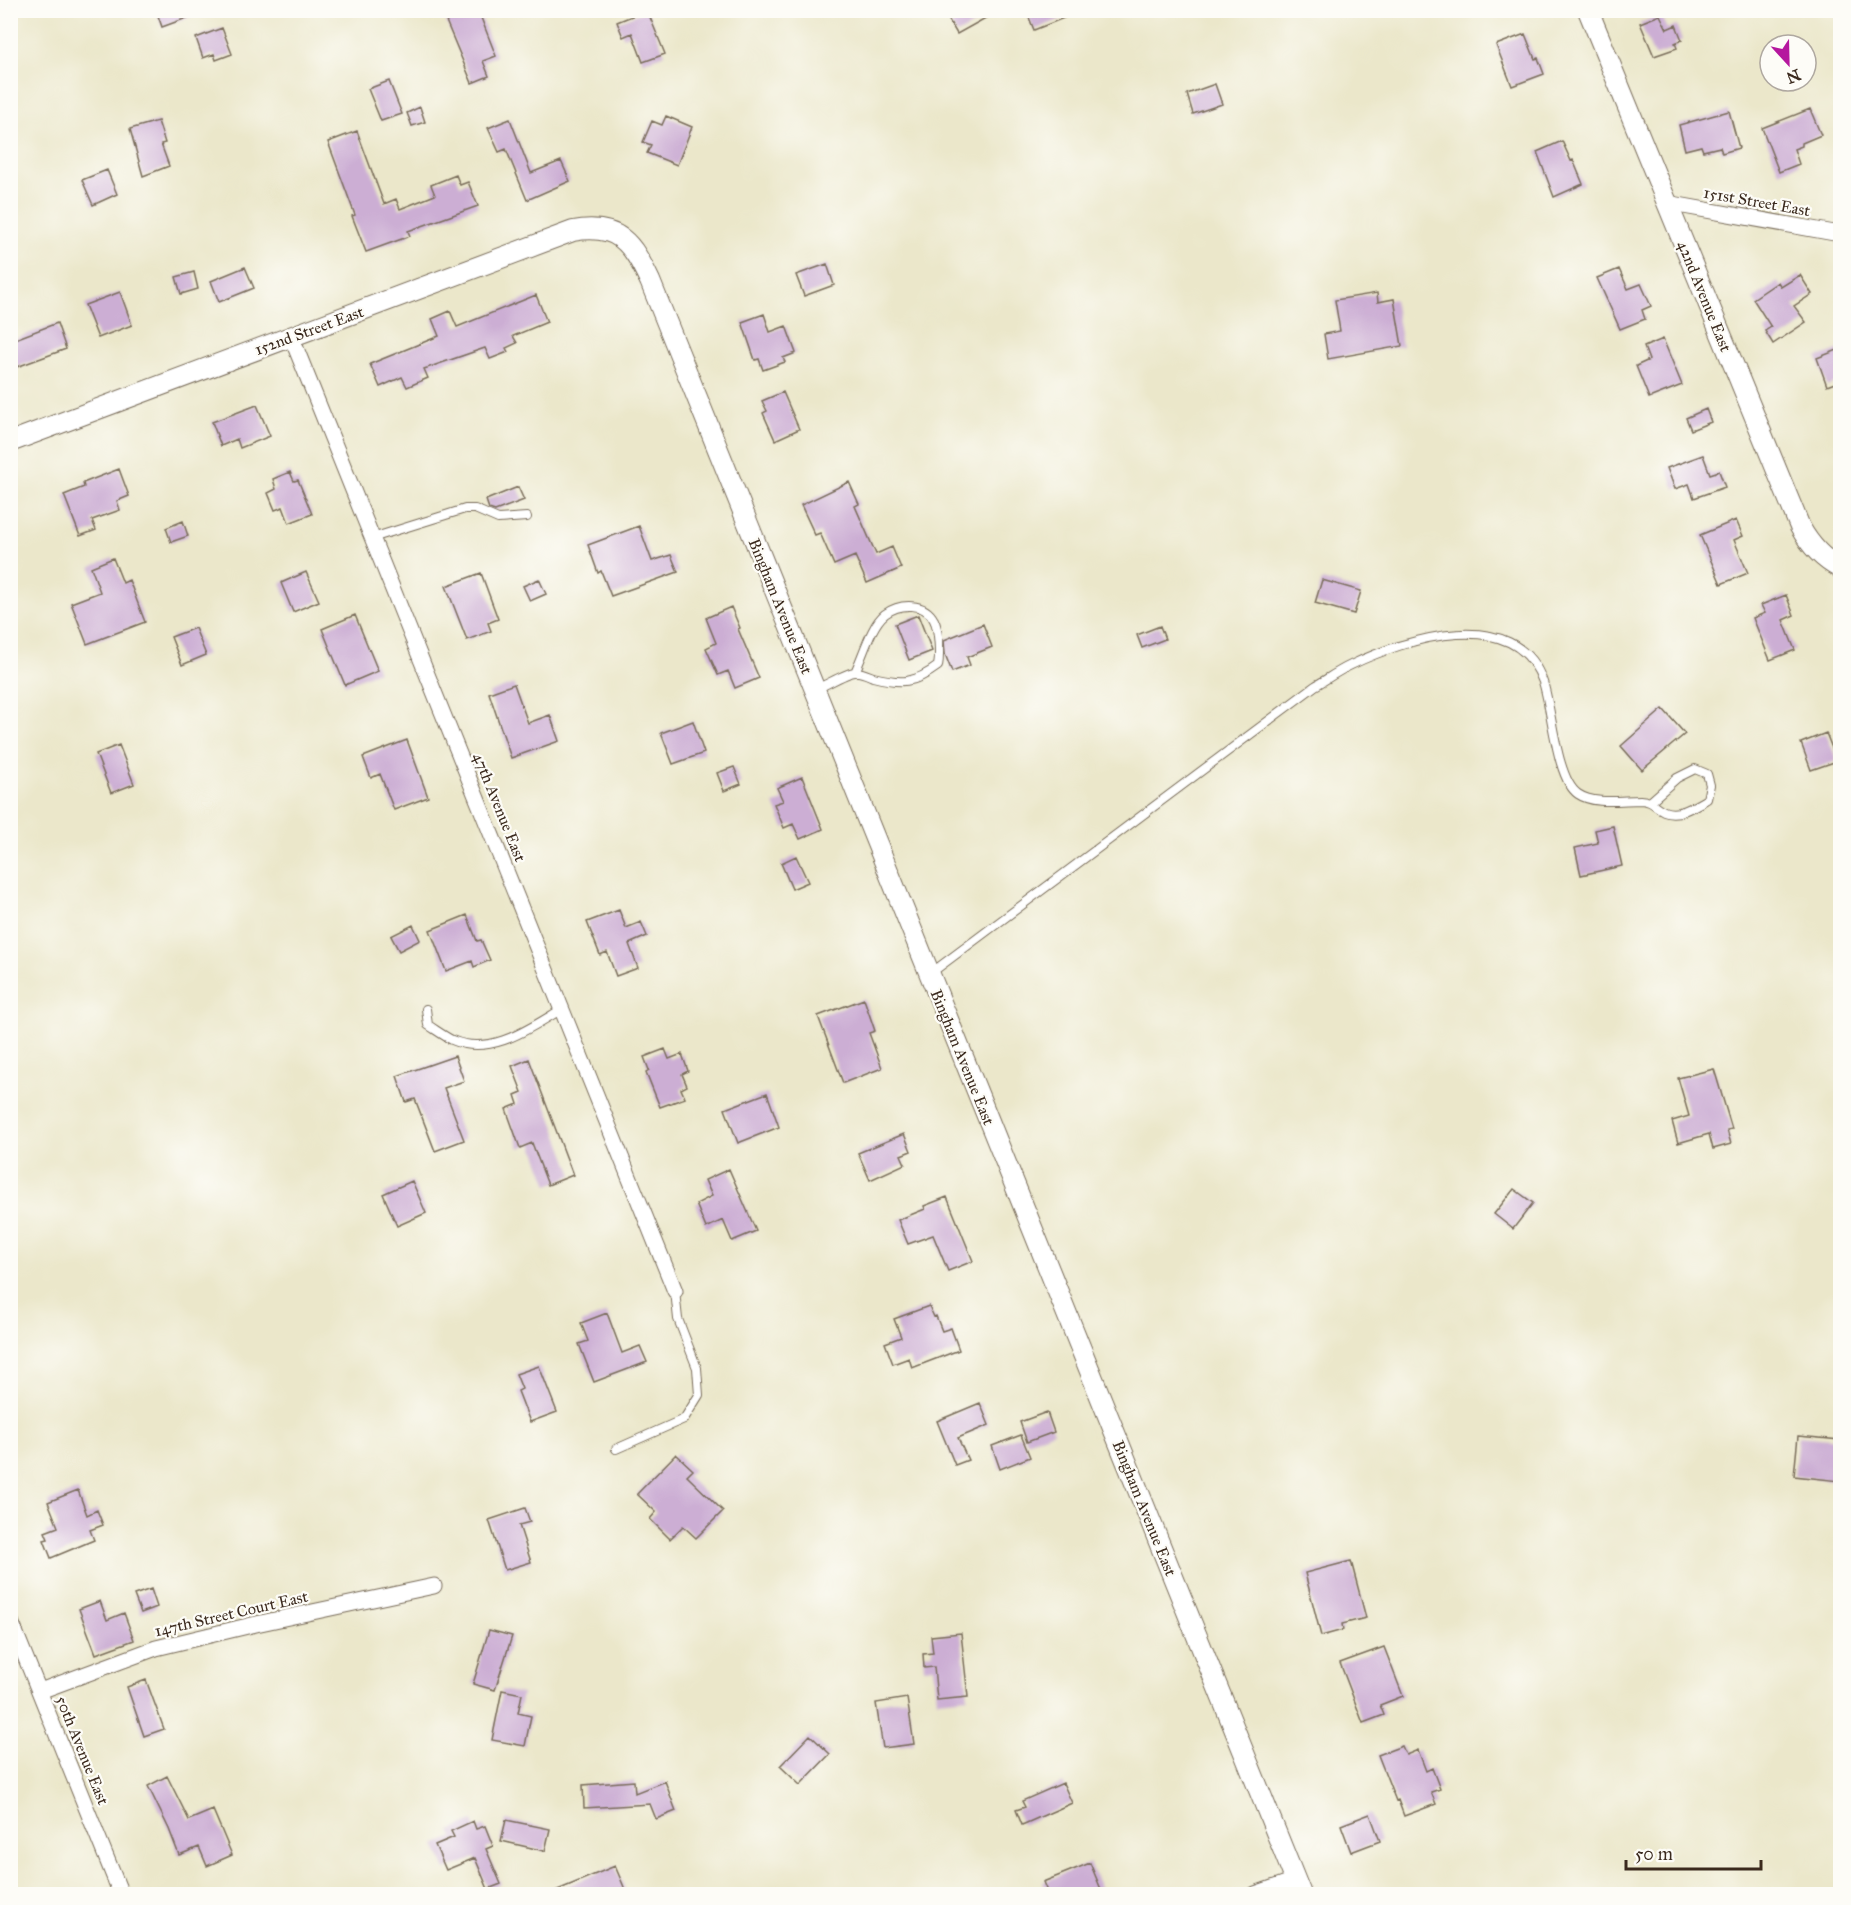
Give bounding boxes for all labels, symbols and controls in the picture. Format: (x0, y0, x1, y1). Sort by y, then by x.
north arrow (1758, 33, 1818, 93)
text: N (1783, 65, 1803, 88)
street label: 151st Street East (1702, 183, 1812, 220)
street label: 42nd Avenue East (1674, 238, 1736, 355)
street label: 152nd Street East (252, 302, 367, 359)
street label: Bingham Avenue East (744, 536, 817, 678)
street label: 47th Avenue East (469, 750, 530, 865)
street label: Bingham Avenue East (926, 987, 999, 1129)
street label: Bingham Avenue East (1108, 1438, 1181, 1580)
street label: 147th Street Court East (153, 1587, 310, 1640)
street label: 50th Avenue East (52, 1693, 113, 1808)
scale bar (1626, 1833, 1761, 1871)
text: 50 m (1635, 1843, 1673, 1865)

